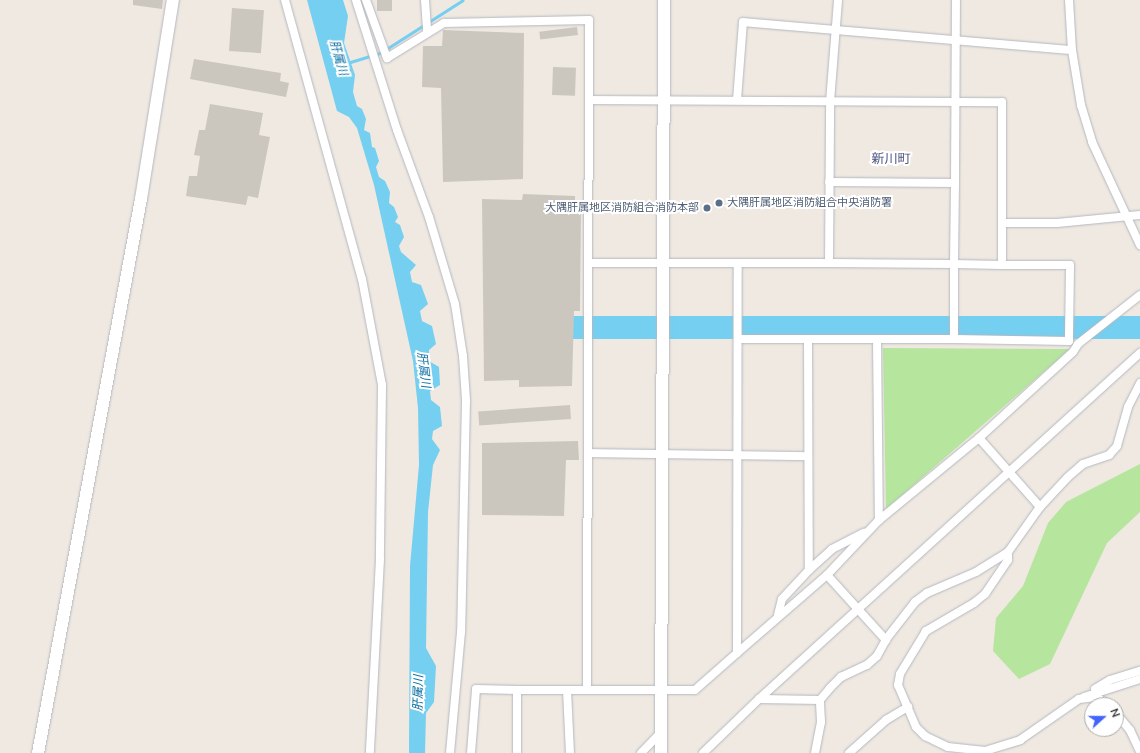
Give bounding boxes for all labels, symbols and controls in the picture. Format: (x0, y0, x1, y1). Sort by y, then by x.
water label: 肝属川 (326, 39, 350, 77)
district label: 新川町 (872, 151, 910, 167)
place label: 大隅肝属地区消防組合中央消防署 (727, 196, 892, 210)
marker: 大隅肝属地区消防組合中央消防署 (714, 198, 724, 208)
place label: 大隅肝属地区消防組合消防本部 (545, 201, 699, 215)
marker: 大隅肝属地区消防組合消防本部 (702, 203, 712, 213)
water label: 肝属川 (414, 351, 432, 389)
water label: 肝属川 (411, 675, 427, 711)
north arrow (1084, 697, 1124, 737)
text: N (1106, 706, 1123, 719)

